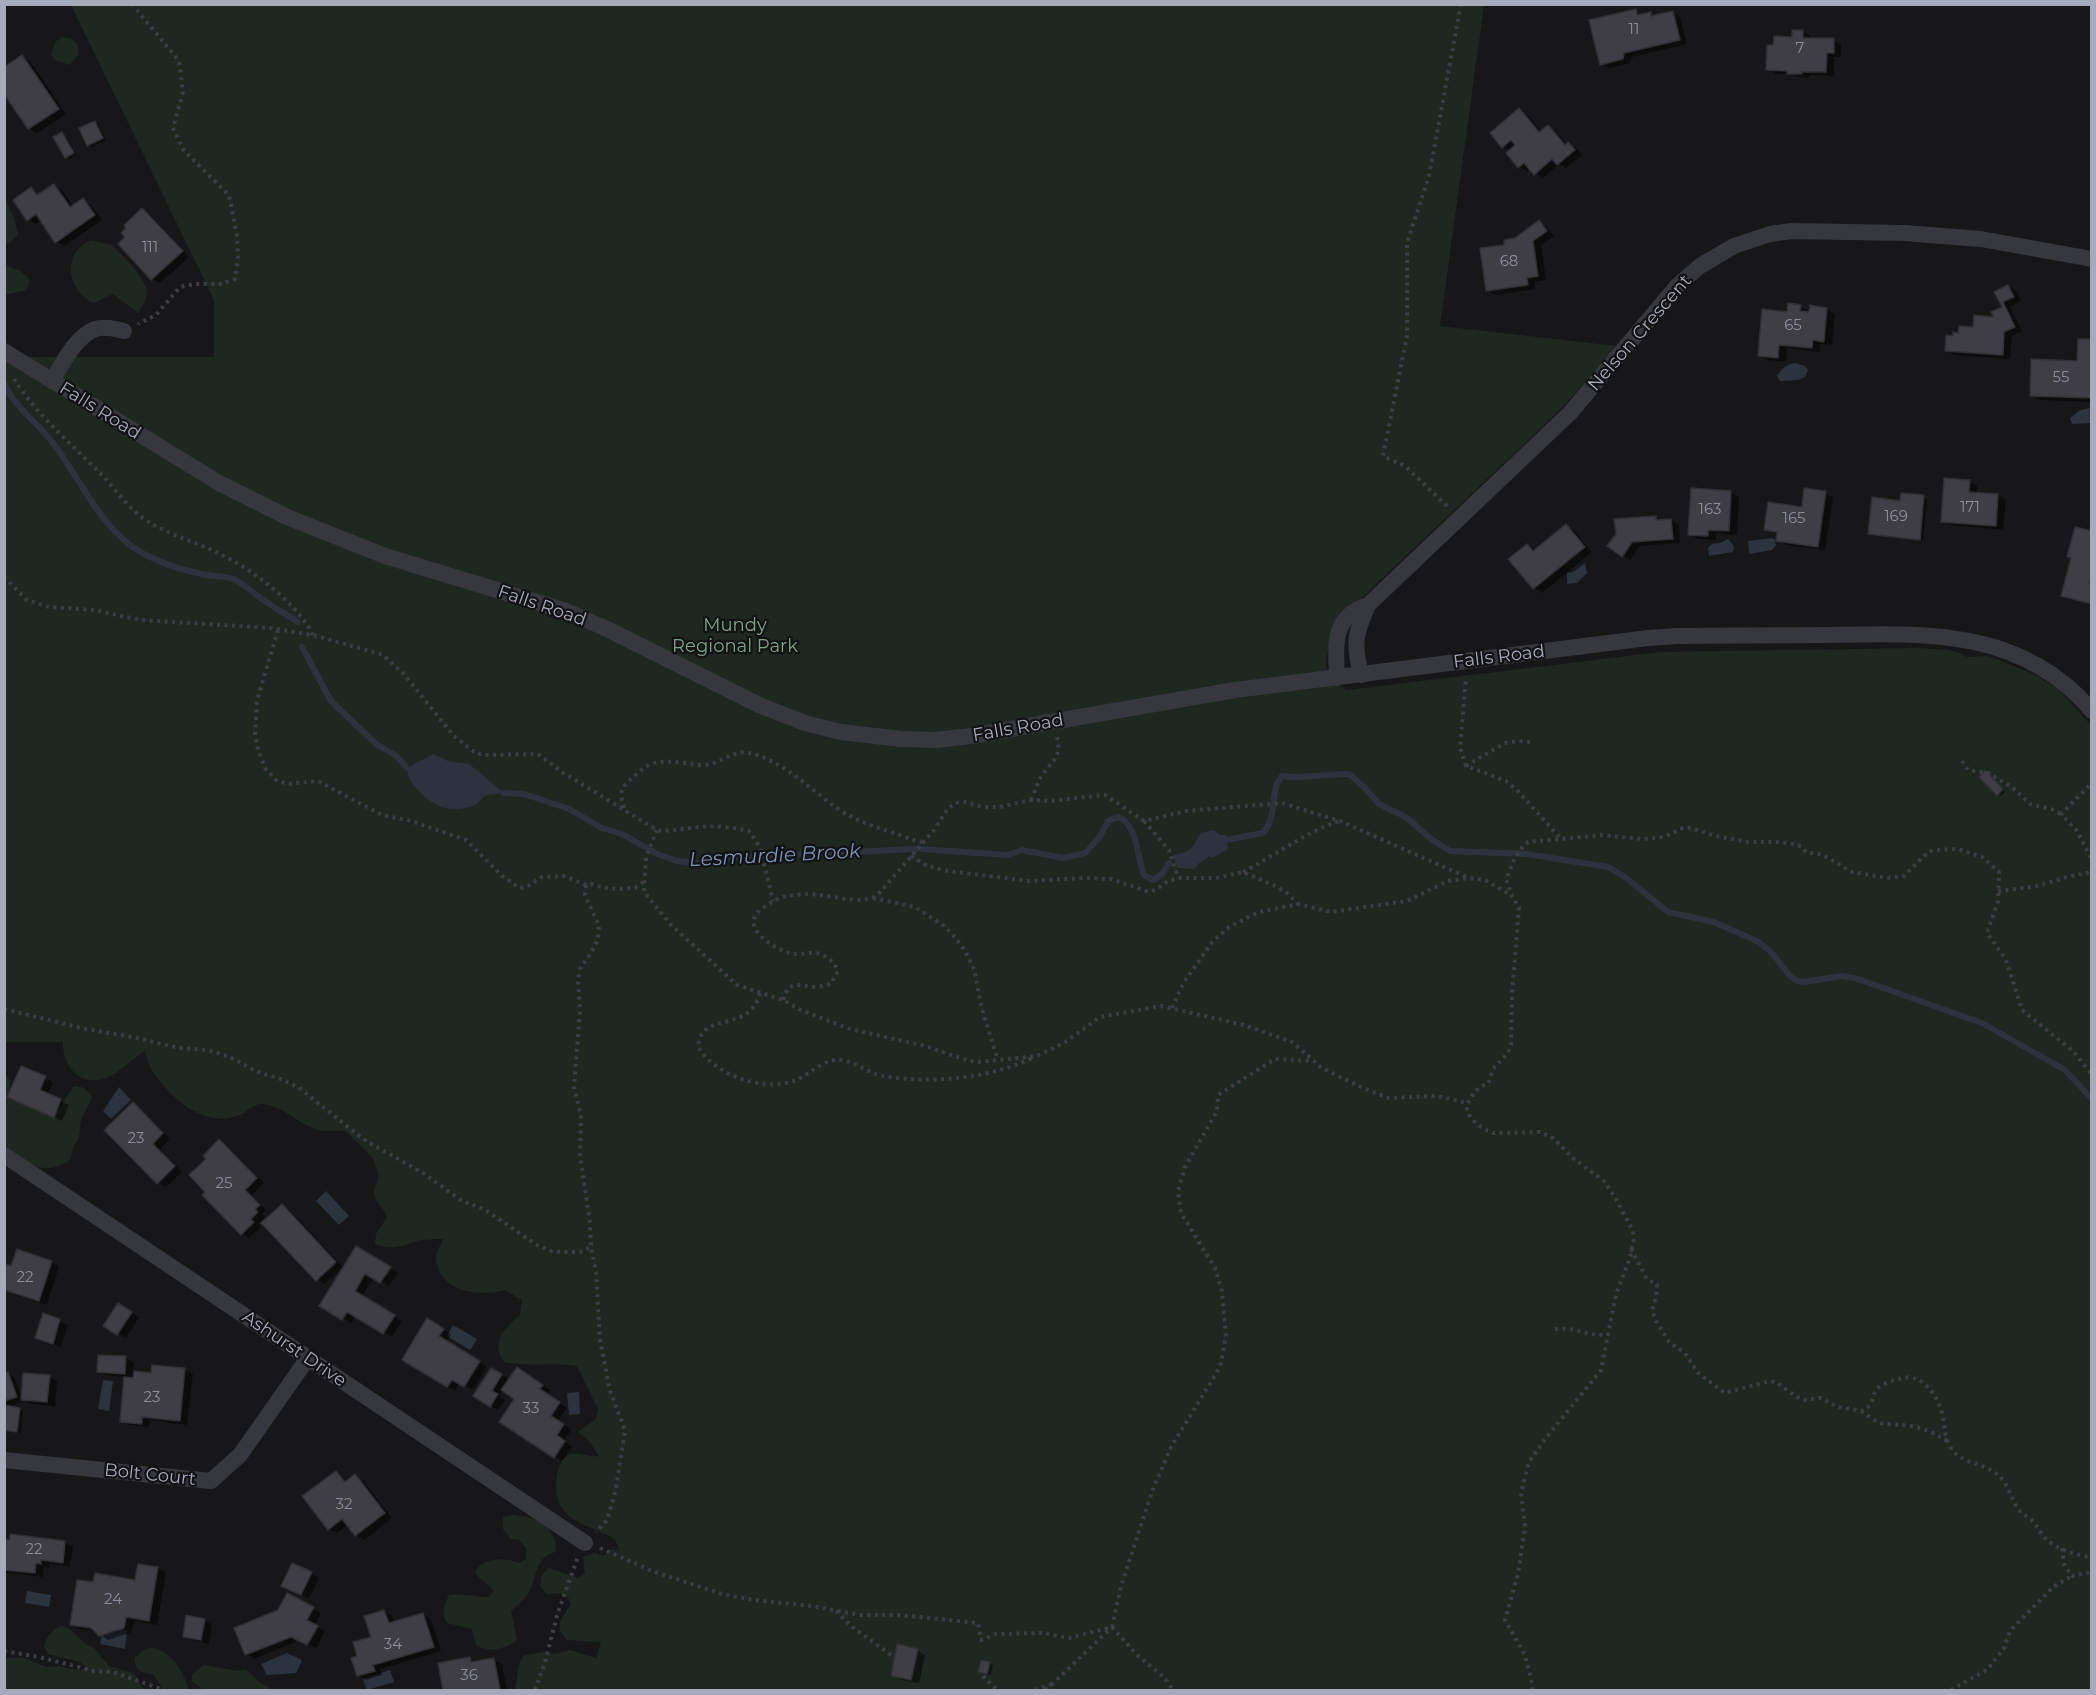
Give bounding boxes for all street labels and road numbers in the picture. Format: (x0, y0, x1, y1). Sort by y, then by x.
street label: Nelson Crescent (1584, 270, 1696, 396)
street label: Falls Road (55, 377, 145, 445)
street label: Falls Road (495, 581, 589, 631)
street label: Falls Road (1452, 641, 1546, 673)
street label: Falls Road (971, 709, 1065, 747)
street label: Ashurst Drive (238, 1306, 350, 1392)
street label: Bolt Court (103, 1459, 197, 1491)

